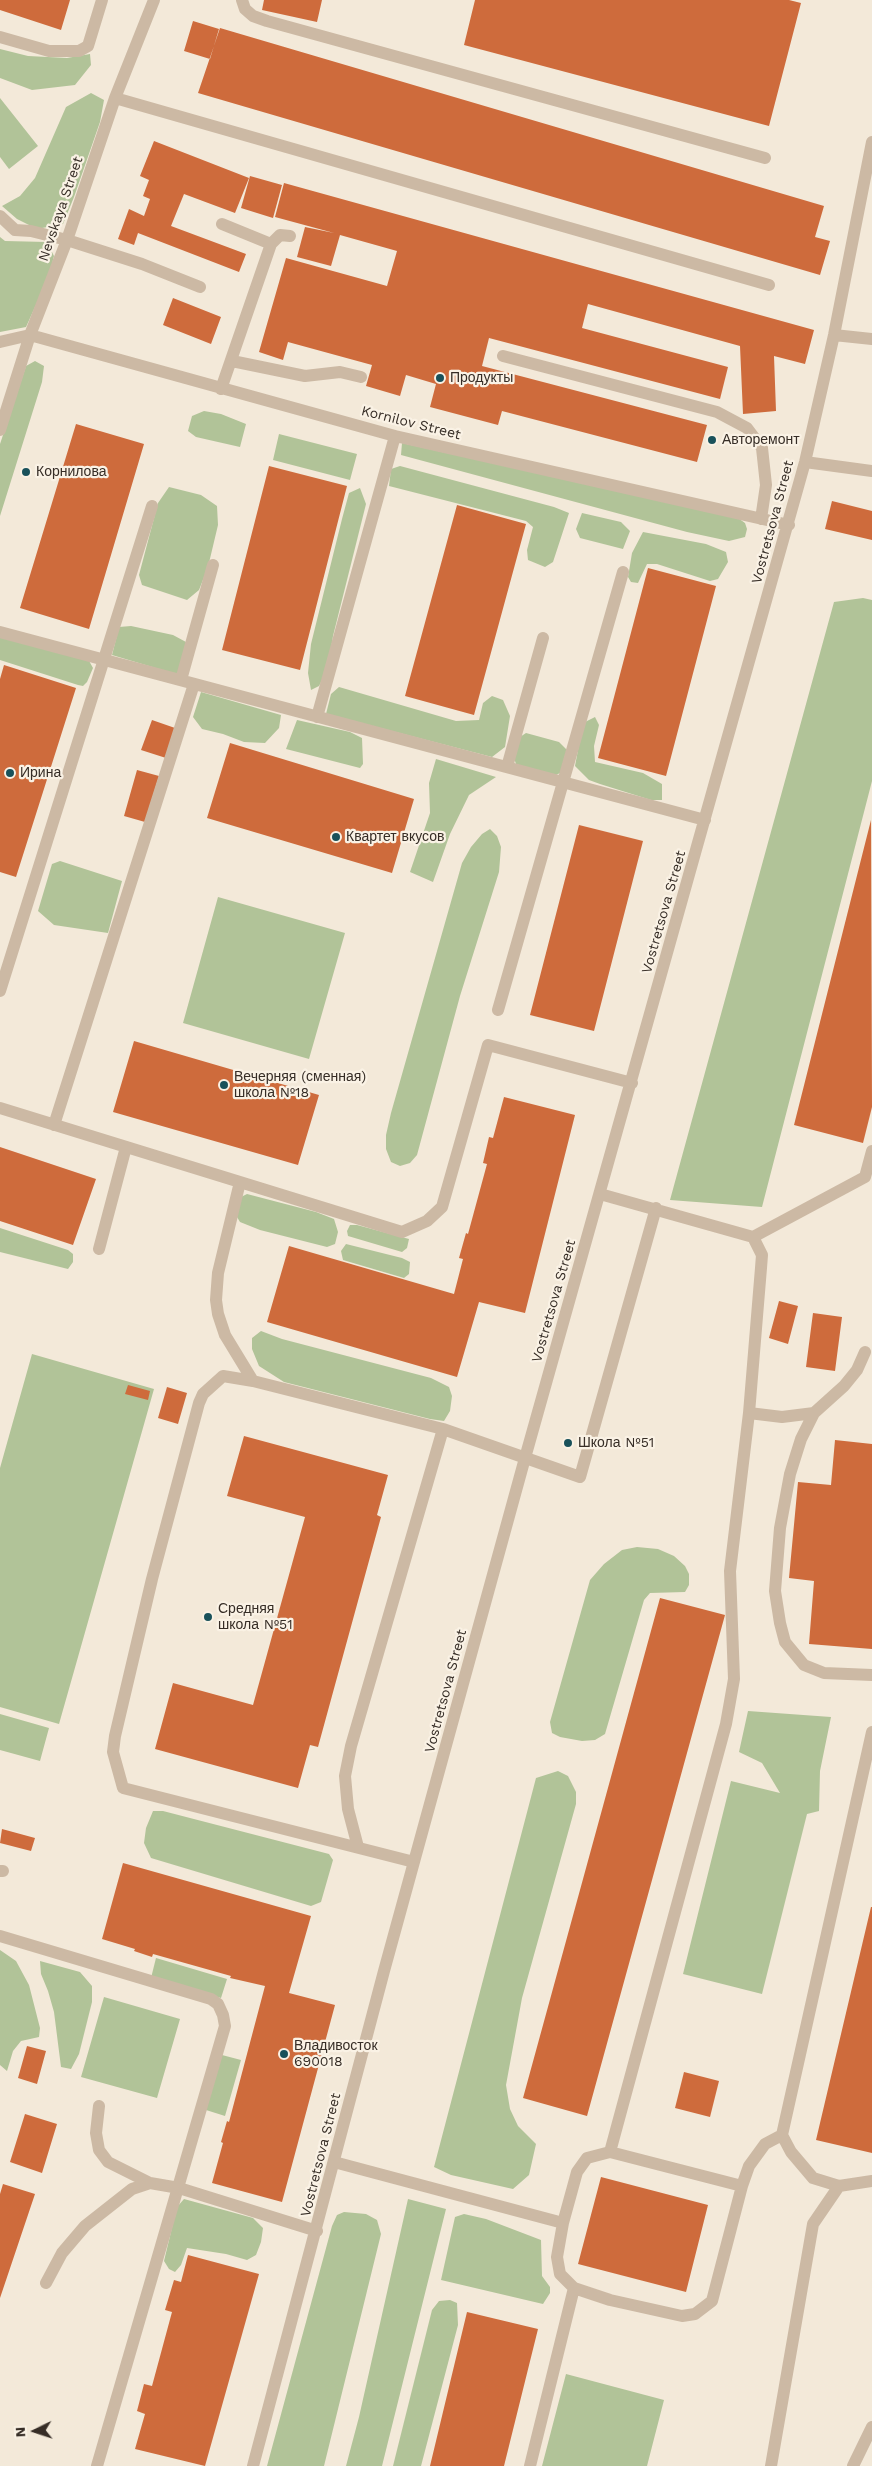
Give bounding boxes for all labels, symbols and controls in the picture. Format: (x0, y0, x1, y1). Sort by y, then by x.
street label: Nevskaya Street (35, 154, 87, 264)
place label: Продукты (450, 370, 513, 386)
marker: Продукты (434, 372, 446, 384)
street label: Kornilov Street (359, 403, 463, 443)
place label: Авторемонт (722, 432, 800, 448)
marker: Авторемонт (706, 434, 718, 446)
street label: Vostretsova Street (748, 458, 798, 586)
place label: Корнилова (36, 464, 106, 480)
marker: Корнилова (20, 466, 32, 478)
place label: Ирина (20, 765, 61, 781)
marker: Ирина (4, 767, 16, 779)
place label: Квартет вкусов (346, 829, 444, 845)
marker: Квартет вкусов (330, 831, 342, 843)
street label: Vostretsova Street (638, 849, 690, 975)
place label: Вечерняя (сменная) школа №18 (234, 1069, 366, 1102)
marker: Вечерняя (сменная) школа №18 (218, 1079, 230, 1091)
street label: Vostretsova Street (528, 1238, 580, 1364)
place label: Школа №51 (578, 1435, 654, 1451)
marker: Школа №51 (562, 1437, 574, 1449)
place label: Средняя школа №51 (218, 1601, 293, 1634)
marker: Средняя школа №51 (202, 1611, 214, 1623)
street label: Vostretsova Street (421, 1627, 471, 1755)
place label: Владивосток 690018 (294, 2038, 378, 2070)
marker: Владивосток 690018 (278, 2048, 290, 2060)
street label: Vostretsova Street (297, 2091, 345, 2219)
north arrow (10, 2406, 60, 2456)
text: N (12, 2426, 28, 2438)

